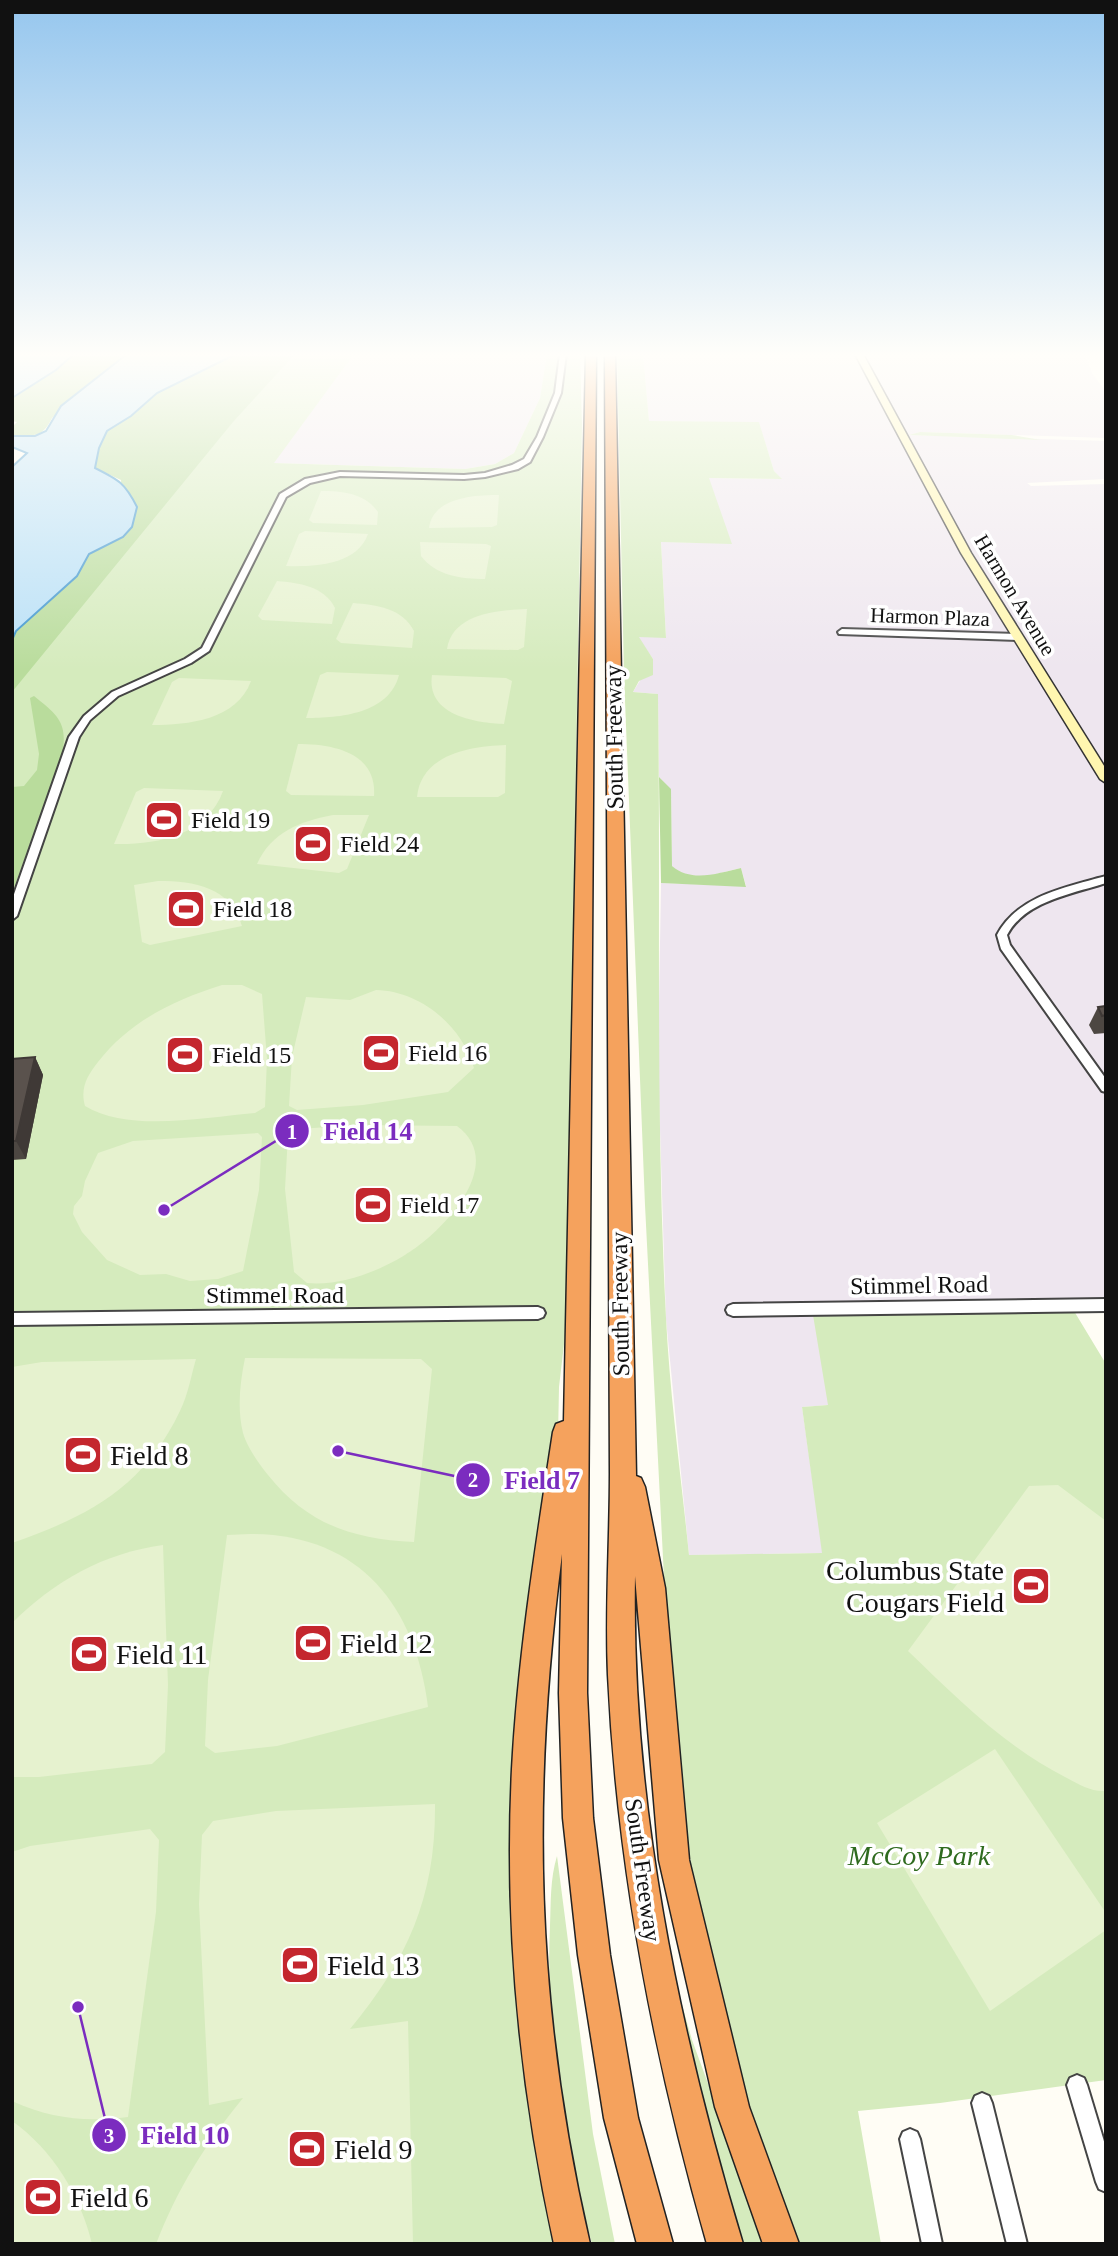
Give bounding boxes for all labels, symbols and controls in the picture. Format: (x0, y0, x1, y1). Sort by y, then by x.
street label: Harmon Avenue (970, 530, 1060, 660)
street label: Harmon Plaza (870, 603, 991, 631)
street label: South Freeway (600, 664, 628, 810)
sports icon: Field 19 (143, 799, 185, 841)
place label: Field 19 (191, 807, 270, 833)
sports icon: Field 24 (292, 823, 334, 865)
place label: Field 24 (340, 831, 419, 857)
sports icon: Field 18 (165, 888, 207, 930)
place label: Field 18 (213, 896, 292, 922)
sports icon: Field 16 (360, 1032, 402, 1074)
sports icon: Field 15 (164, 1034, 206, 1076)
place label: Field 16 (408, 1040, 487, 1066)
place label: Field 15 (212, 1042, 291, 1068)
callout: Field 14 (274, 1108, 426, 1155)
text: Field 14 (324, 1117, 412, 1146)
text: 1 (287, 1120, 297, 1144)
sports icon: Field 17 (352, 1184, 394, 1226)
place label: Field 17 (400, 1192, 479, 1218)
street label: South Freeway (606, 1231, 634, 1377)
street label: Stimmel Road (850, 1271, 988, 1299)
street label: Stimmel Road (206, 1282, 344, 1308)
sports icon: Field 8 (62, 1434, 104, 1476)
place label: Field 8 (110, 1440, 189, 1471)
callout: Field 7 (455, 1456, 594, 1503)
text: Field 7 (504, 1466, 580, 1495)
text: 2 (468, 1468, 478, 1492)
place label: Columbus State Cougars Field (826, 1555, 1004, 1618)
sports icon: Columbus State Cougars Field (1010, 1565, 1052, 1607)
sports icon: Field 12 (292, 1622, 334, 1664)
place label: Field 12 (340, 1628, 433, 1659)
sports icon: Field 11 (68, 1633, 110, 1675)
place label: Field 11 (116, 1639, 208, 1670)
street label: South Freeway (620, 1797, 666, 1943)
park label: McCoy Park (847, 1840, 991, 1871)
sports icon: Field 13 (279, 1944, 321, 1986)
place label: Field 13 (327, 1950, 420, 1981)
callout: Field 10 (91, 2112, 243, 2159)
text: Field 10 (141, 2121, 229, 2150)
text: 3 (104, 2124, 114, 2148)
sports icon: Field 9 (286, 2128, 328, 2170)
place label: Field 9 (334, 2134, 413, 2165)
sports icon: Field 6 (22, 2176, 64, 2218)
place label: Field 6 (70, 2182, 149, 2213)

